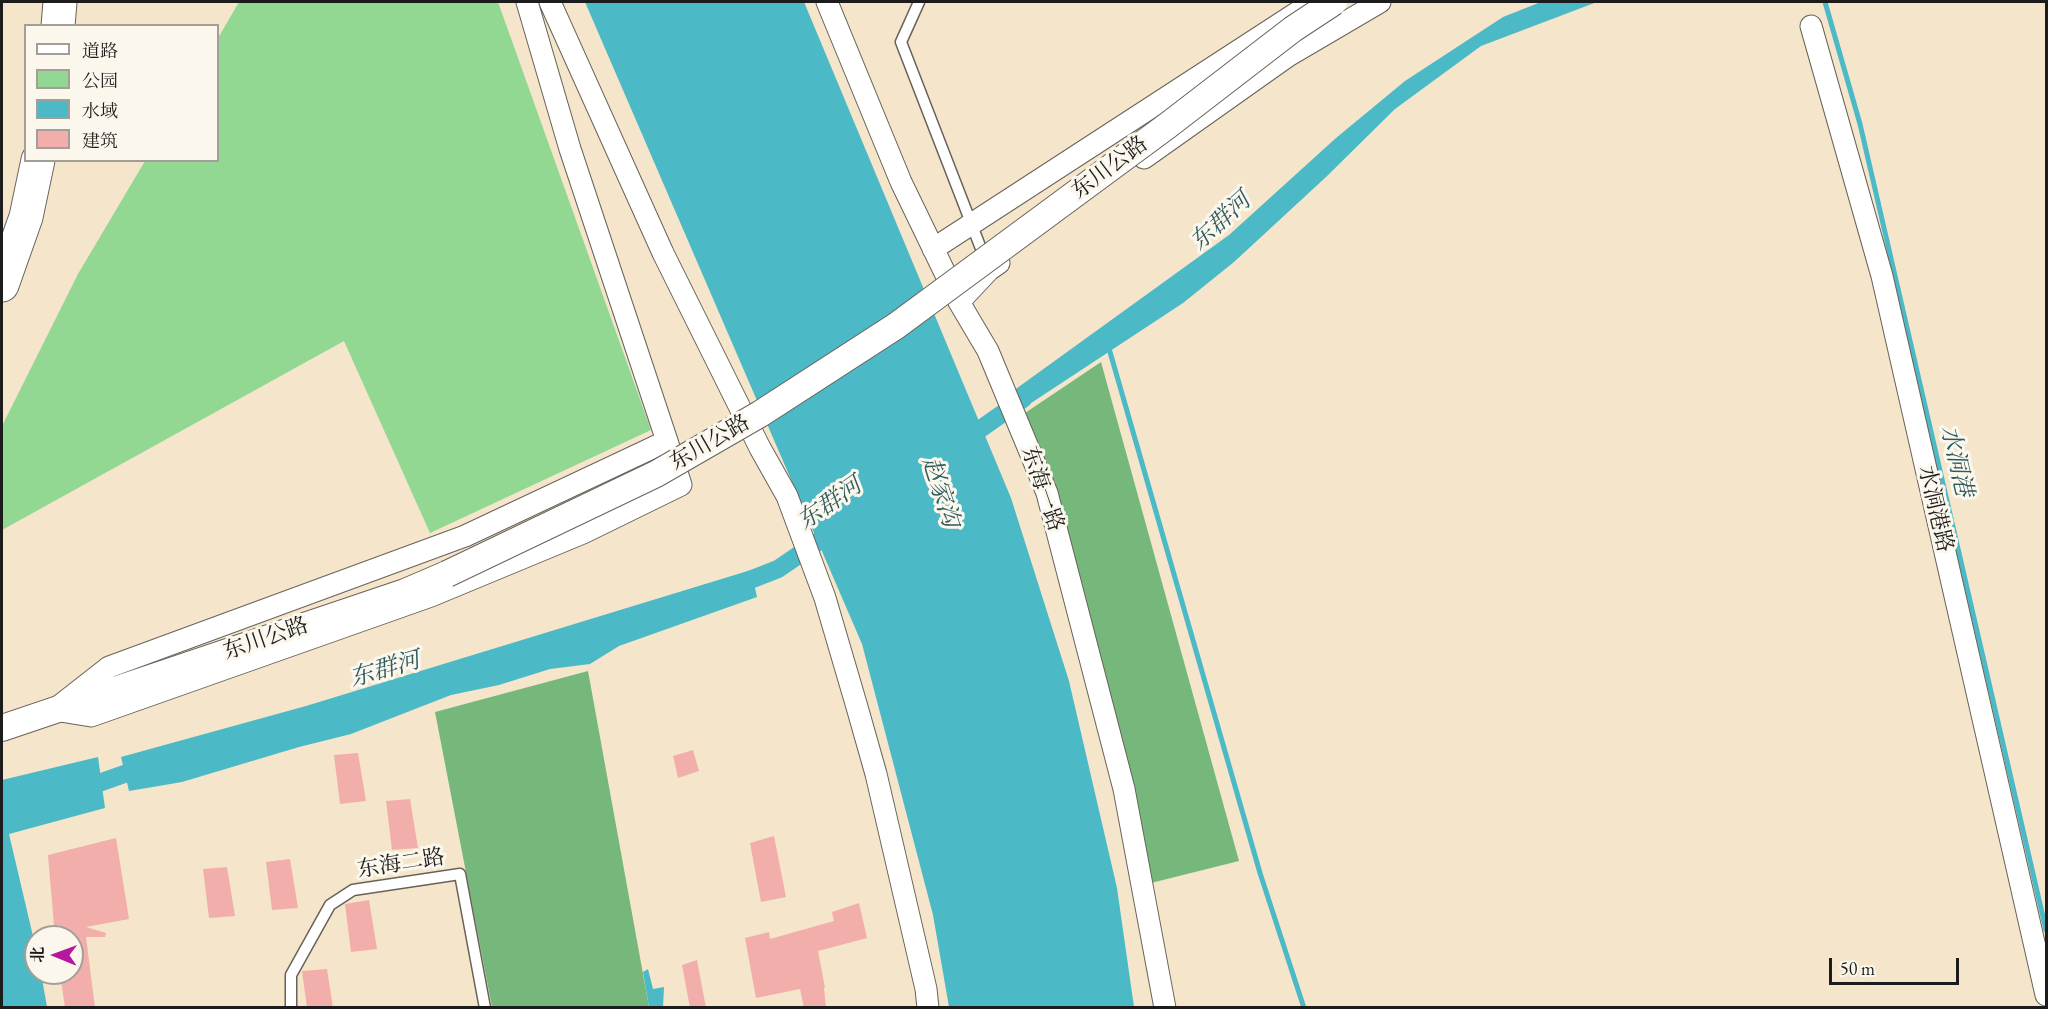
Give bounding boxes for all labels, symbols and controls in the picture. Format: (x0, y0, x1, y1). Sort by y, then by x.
legend (24, 24, 219, 162)
text: 道路 (82, 39, 118, 62)
text: 公园 (82, 69, 118, 92)
text: 水域 (82, 99, 118, 122)
text: 建筑 (82, 129, 118, 152)
street label: 东川公路 (1067, 131, 1153, 205)
water label: 东群河 (1185, 187, 1257, 257)
street label: 东川公路 (665, 410, 755, 476)
water label: 水洞港 (1934, 423, 1978, 499)
street label: 东海一路 (1015, 443, 1069, 535)
water label: 赵家沟 (915, 453, 965, 531)
street label: 水洞港路 (1912, 463, 1958, 555)
water label: 东群河 (792, 472, 868, 536)
street label: 东川公路 (220, 612, 312, 666)
water label: 东群河 (346, 646, 424, 694)
street label: 东海二路 (355, 844, 447, 884)
north arrow (24, 925, 84, 985)
scale bar (1832, 946, 1962, 984)
text: 北 (27, 947, 48, 963)
text: 50 m (1840, 957, 1875, 980)

